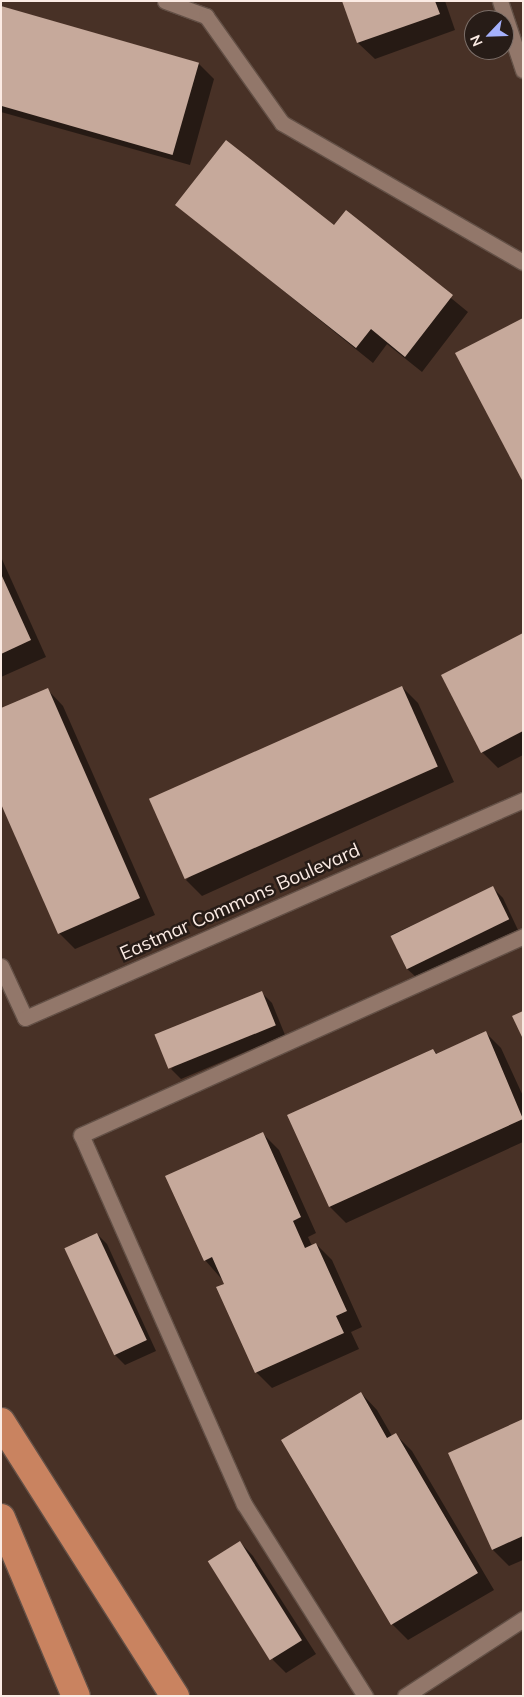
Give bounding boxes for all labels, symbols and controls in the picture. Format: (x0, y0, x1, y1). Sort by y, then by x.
north arrow (464, 10, 514, 60)
text: N (466, 32, 487, 49)
street label: Eastmar Commons Boulevard (117, 839, 363, 965)

